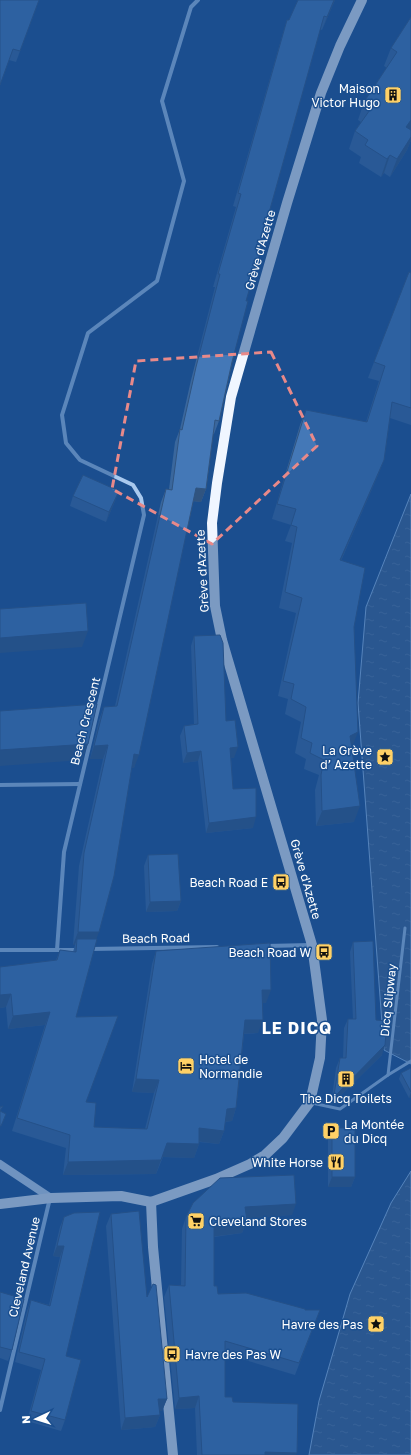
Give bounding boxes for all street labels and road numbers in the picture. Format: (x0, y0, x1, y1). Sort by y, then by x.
street label: Grève d'Azette (241, 208, 279, 292)
street label: Grève d'Azette (192, 529, 212, 613)
street label: Beach Crescent (67, 675, 103, 767)
street label: Grève d'Azette (287, 837, 325, 921)
street label: Beach Road (122, 930, 190, 946)
street label: Dicq Slipway (377, 963, 399, 1037)
street label: Cleveland Avenue (5, 1215, 43, 1319)

